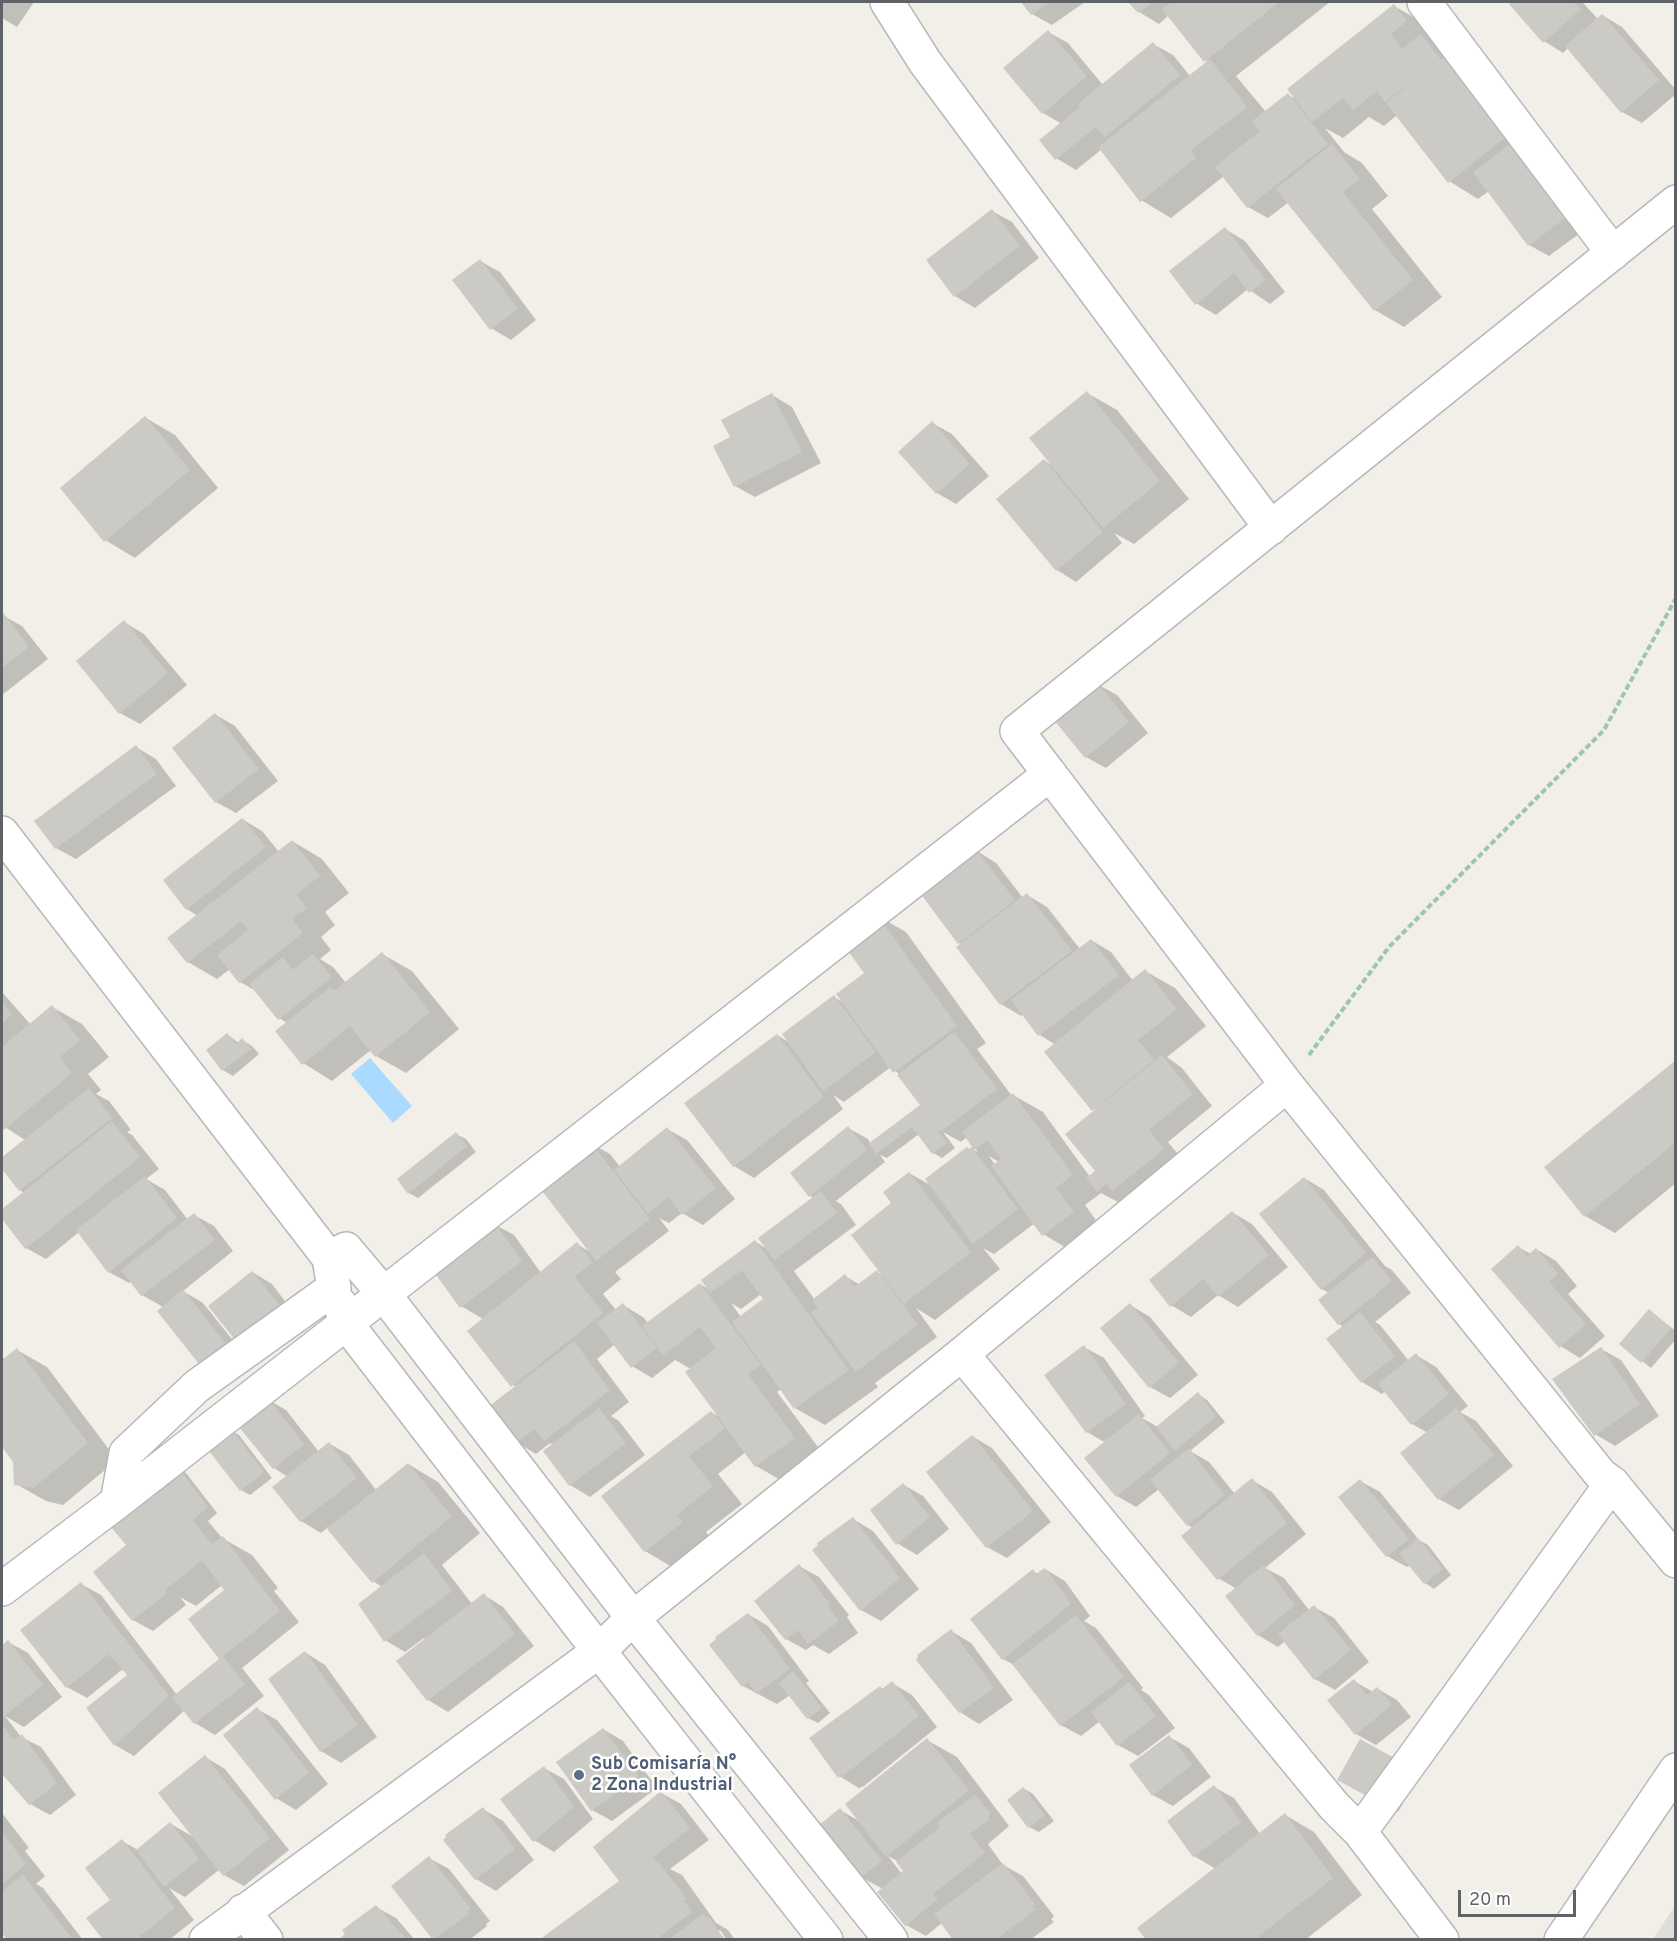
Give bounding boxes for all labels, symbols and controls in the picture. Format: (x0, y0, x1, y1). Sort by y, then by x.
place label: Sub Comisaría N° 2 Zona Industrial (591, 1754, 736, 1796)
marker: Sub Comisaría N° 2 Zona Industrial (572, 1768, 586, 1782)
scale bar (1461, 1878, 1580, 1916)
text: 20 m (1469, 1889, 1511, 1912)

